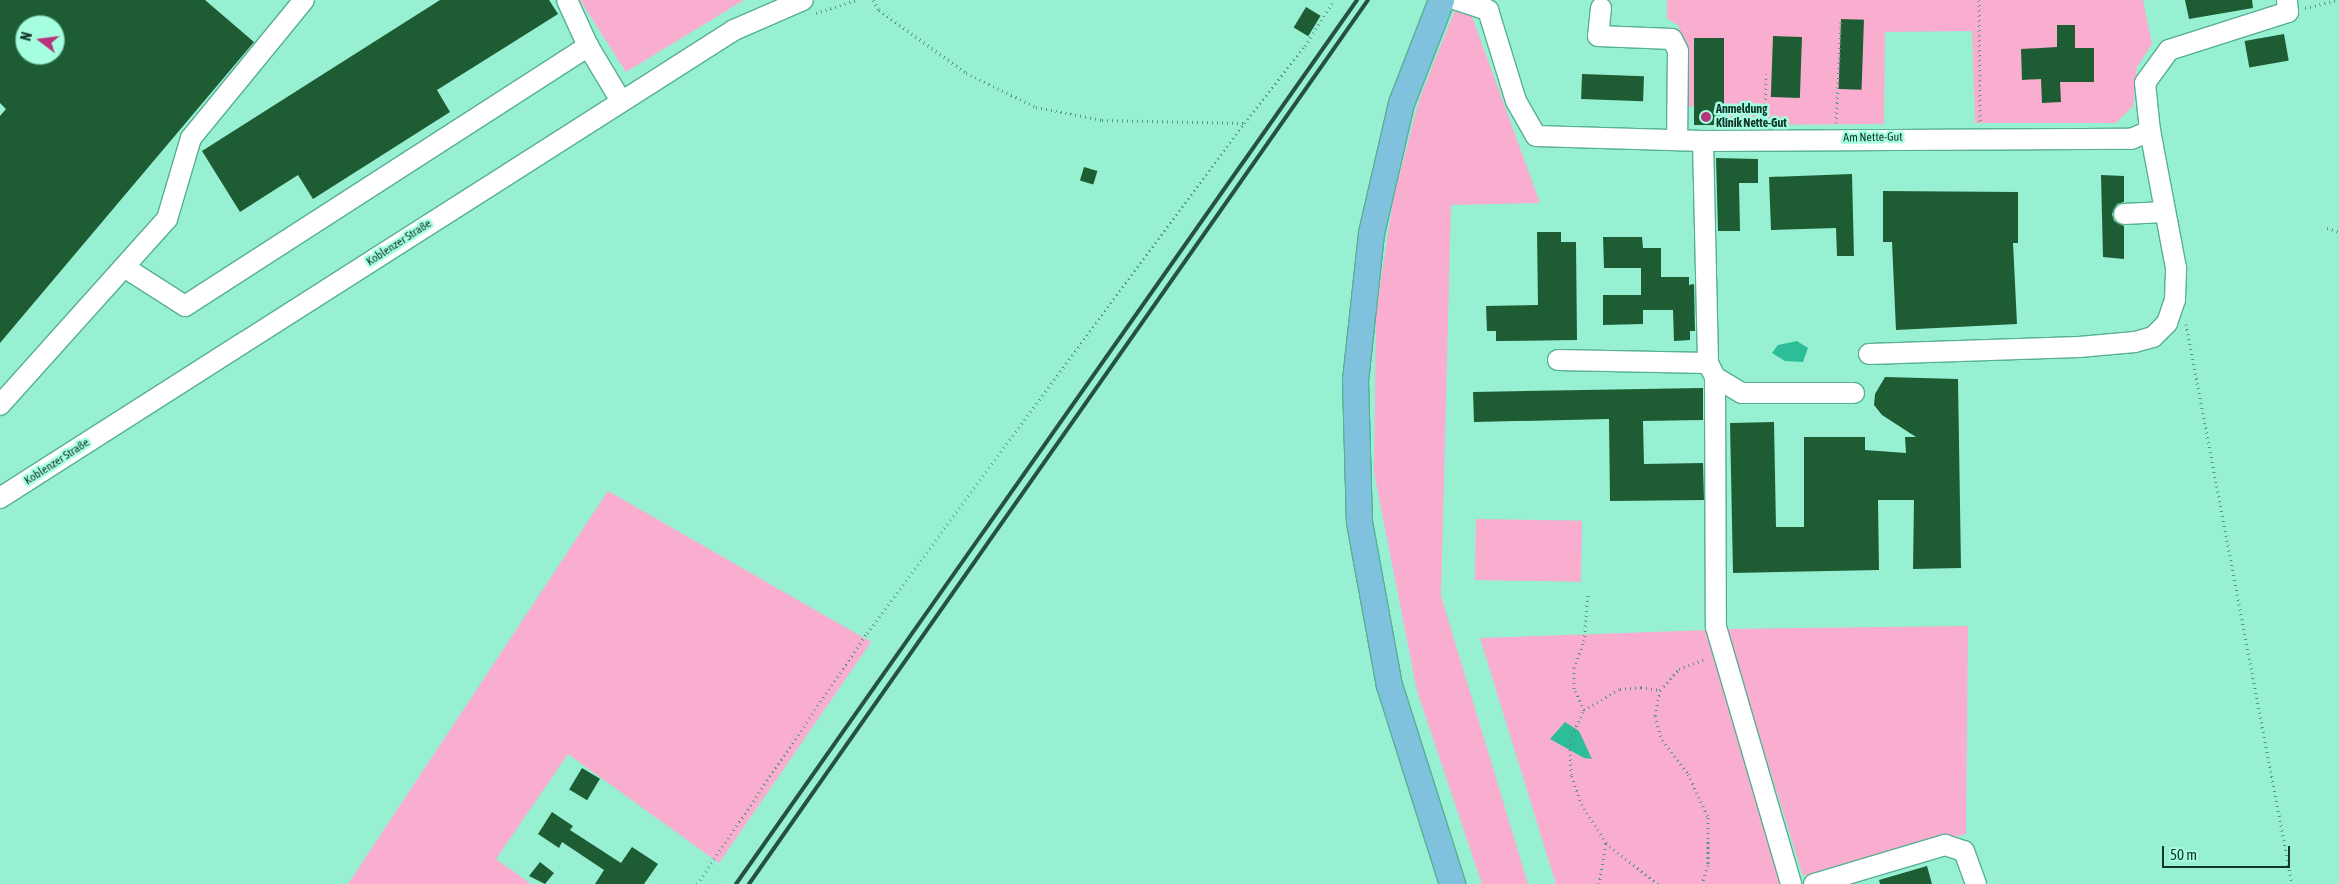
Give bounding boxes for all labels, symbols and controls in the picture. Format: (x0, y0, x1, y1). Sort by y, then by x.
north arrow (15, 15, 65, 65)
text: N (18, 30, 35, 42)
place label: Anmeldung Klinik Nette-Gut (1716, 103, 1787, 131)
marker: Anmeldung Klinik Nette-Gut (1700, 111, 1712, 123)
street label: Am Nette-Gut (1843, 130, 1903, 146)
street label: Koblenzer Straße (364, 217, 434, 269)
street label: Koblenzer Straße (22, 436, 92, 488)
scale bar (2164, 836, 2292, 868)
text: 50 m (2170, 846, 2197, 863)

